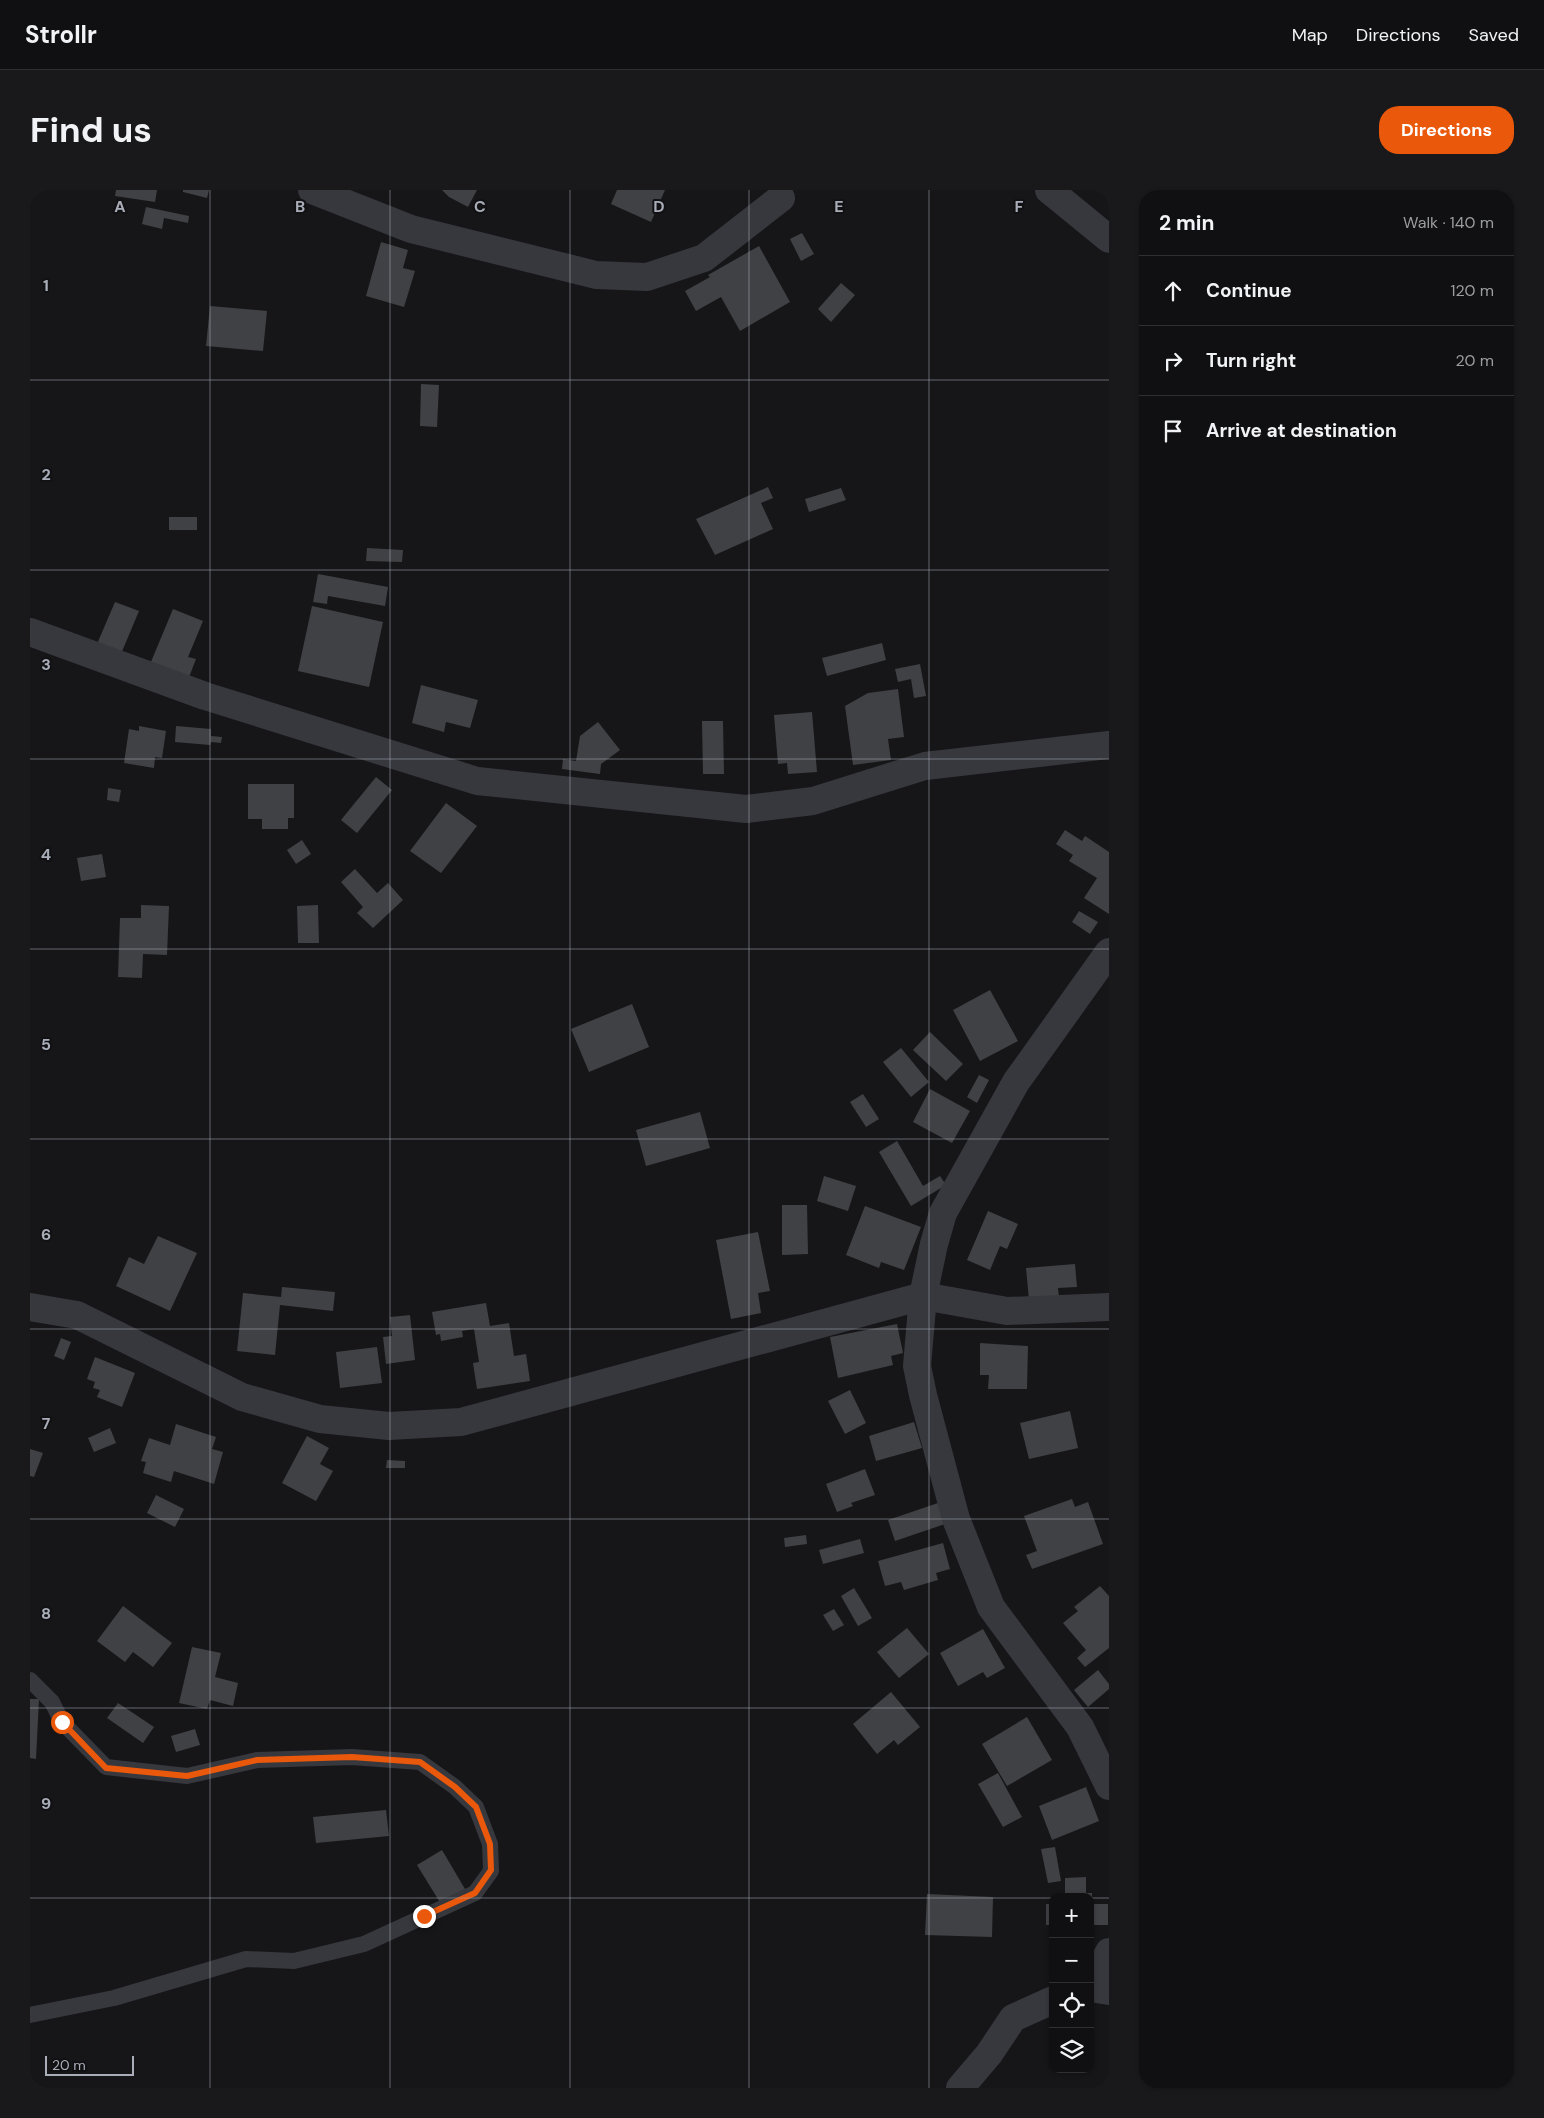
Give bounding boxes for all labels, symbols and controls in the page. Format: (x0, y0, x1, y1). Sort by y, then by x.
text: Strollr (25, 19, 97, 50)
text: Map (1292, 23, 1328, 47)
text: Directions (1356, 23, 1441, 47)
text: Saved (1469, 23, 1519, 47)
button: Directions (1379, 106, 1514, 154)
text: Find us (30, 107, 152, 153)
text: A (114, 196, 126, 217)
text: B (295, 196, 305, 217)
text: C (474, 196, 486, 217)
text: D (653, 196, 665, 217)
text: E (834, 196, 844, 217)
text: F (1015, 196, 1024, 217)
text: 2 min (1159, 209, 1215, 237)
text: Walk · 140 m (1403, 212, 1494, 233)
text: 1 (43, 275, 49, 296)
icon: ahead (1159, 277, 1187, 305)
text: Continue (1206, 278, 1292, 303)
text: 120 m (1450, 280, 1494, 301)
icon: right (1159, 347, 1187, 375)
text: Turn right (1206, 348, 1296, 373)
text: 20 m (1455, 350, 1494, 371)
icon: arrive (1159, 417, 1187, 445)
text: Arrive at destination (1206, 418, 1397, 443)
text: 2 (41, 464, 51, 485)
text: 3 (41, 654, 51, 675)
text: 4 (41, 844, 51, 865)
text: 5 (41, 1034, 51, 1055)
text: 6 (41, 1224, 51, 1245)
text: 7 (42, 1413, 51, 1434)
text: 8 (41, 1603, 51, 1624)
route start (51, 1711, 74, 1734)
text: 9 (41, 1793, 51, 1814)
map controls (1049, 1893, 1094, 2073)
button: + (1049, 1893, 1094, 1938)
route end (413, 1905, 436, 1928)
button: − (1049, 1938, 1094, 1983)
button: locate (1049, 1983, 1094, 2028)
button: layers (1049, 2028, 1094, 2073)
scale bar (45, 2053, 134, 2076)
text: 20 m (52, 2056, 86, 2074)

